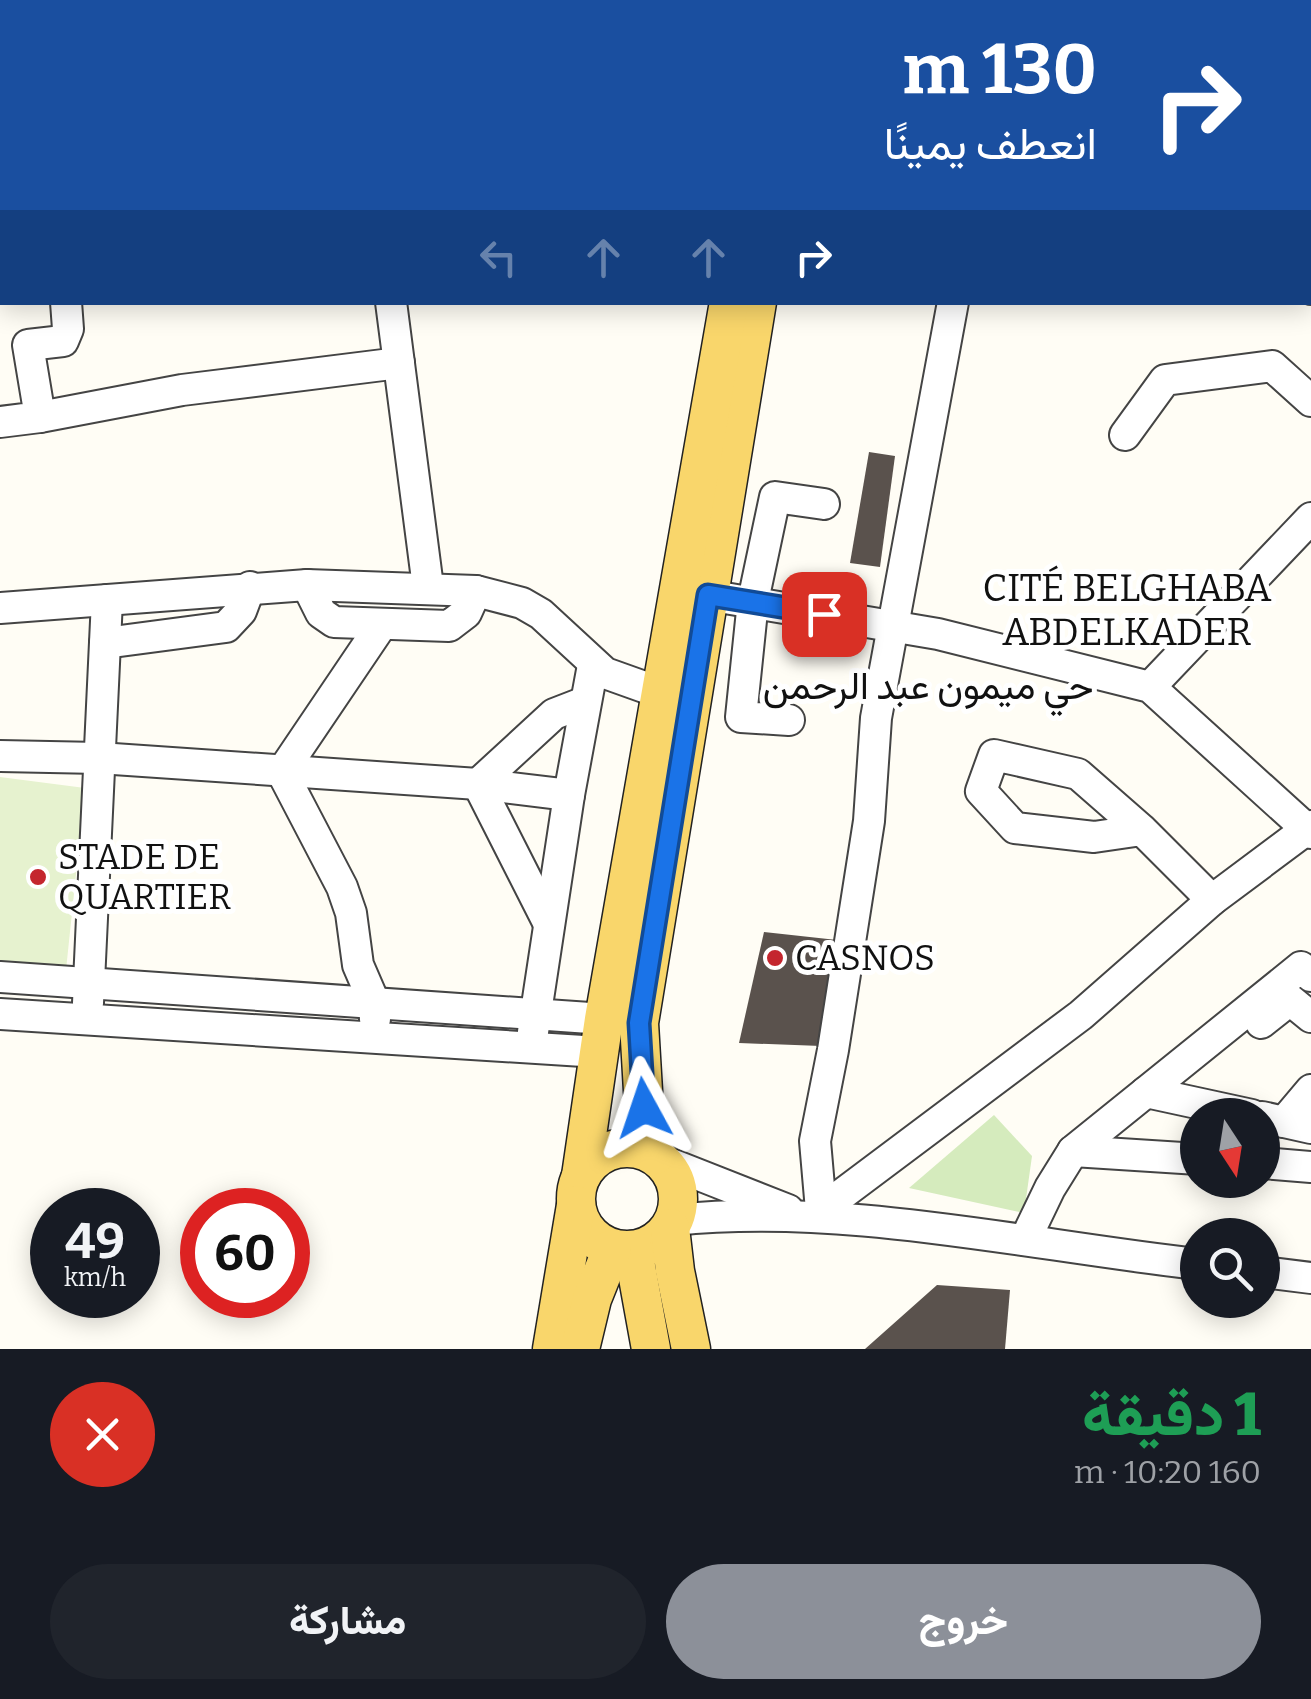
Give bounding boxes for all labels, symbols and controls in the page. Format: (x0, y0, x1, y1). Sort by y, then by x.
text: 130 m (903, 28, 1097, 112)
icon: right (1132, 40, 1262, 170)
text: انعطف يمينًا (884, 117, 1097, 171)
icon: left (471, 230, 526, 285)
icon: ahead (576, 230, 631, 285)
icon: ahead (681, 230, 736, 285)
icon: right (786, 230, 841, 285)
district label: CITÉ BELGHABA ABDELKADER (982, 565, 1272, 655)
pin (782, 572, 867, 657)
icon: arrive (797, 587, 852, 642)
district label: حي ميمون عبد الرحمن (763, 663, 1093, 717)
place label: STADE DE QUARTIER (58, 836, 231, 918)
marker: STADE DE QUARTIER (27, 866, 49, 888)
place label: CASNOS (795, 937, 935, 979)
marker: CASNOS (764, 947, 786, 969)
position arrow (592, 1056, 696, 1160)
north arrow (1180, 1098, 1280, 1198)
map controls (1180, 1098, 1280, 1318)
speed limit sign: 60 (180, 1188, 310, 1318)
text: 49 (65, 1211, 125, 1271)
button: search (1180, 1218, 1280, 1318)
text: km/h (64, 1263, 126, 1293)
text: 1 دقيقة (1082, 1379, 1261, 1451)
button: close (50, 1382, 155, 1487)
text: 160 m · 10:20 (1074, 1453, 1261, 1491)
button: مشاركة (50, 1564, 646, 1679)
button: خروج (666, 1564, 1261, 1679)

